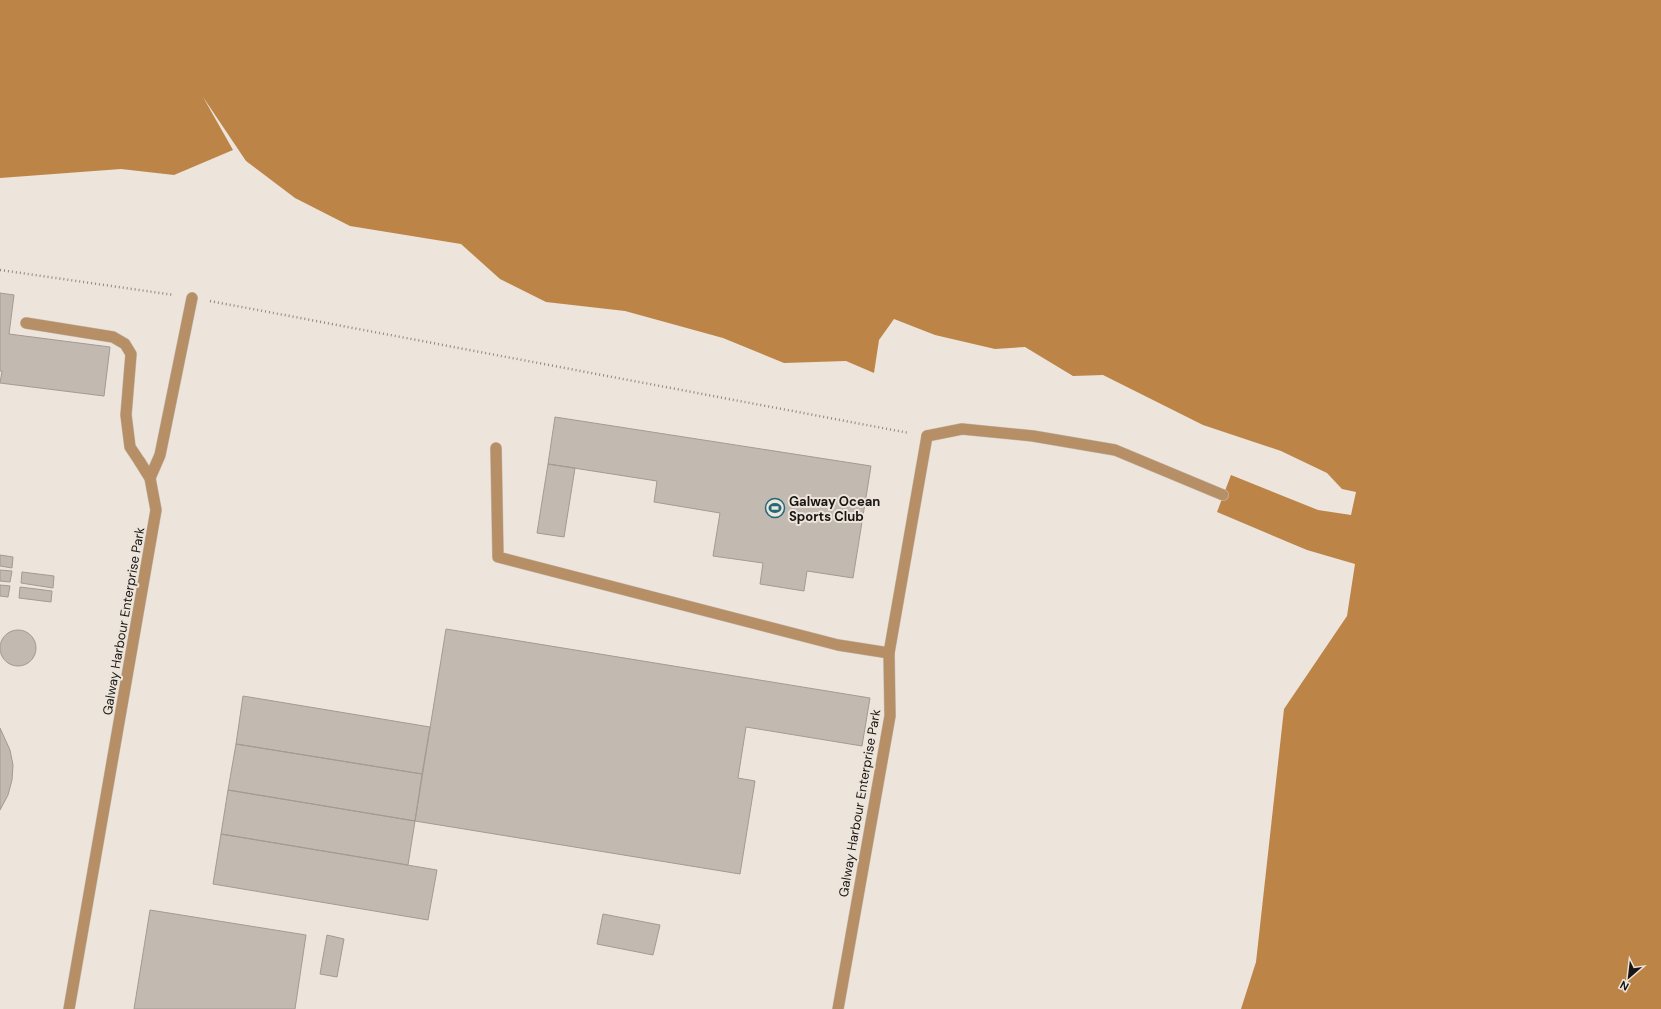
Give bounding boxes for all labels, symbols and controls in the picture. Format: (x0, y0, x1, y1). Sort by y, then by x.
place label: Galway Ocean Sports Club (789, 493, 880, 525)
sports icon: Galway Ocean Sports Club (764, 497, 786, 519)
street label: Galway Harbour Enterprise Park (99, 525, 148, 716)
street label: Galway Harbour Enterprise Park (835, 707, 884, 898)
north arrow (1609, 957, 1649, 997)
text: N (1617, 978, 1631, 994)

